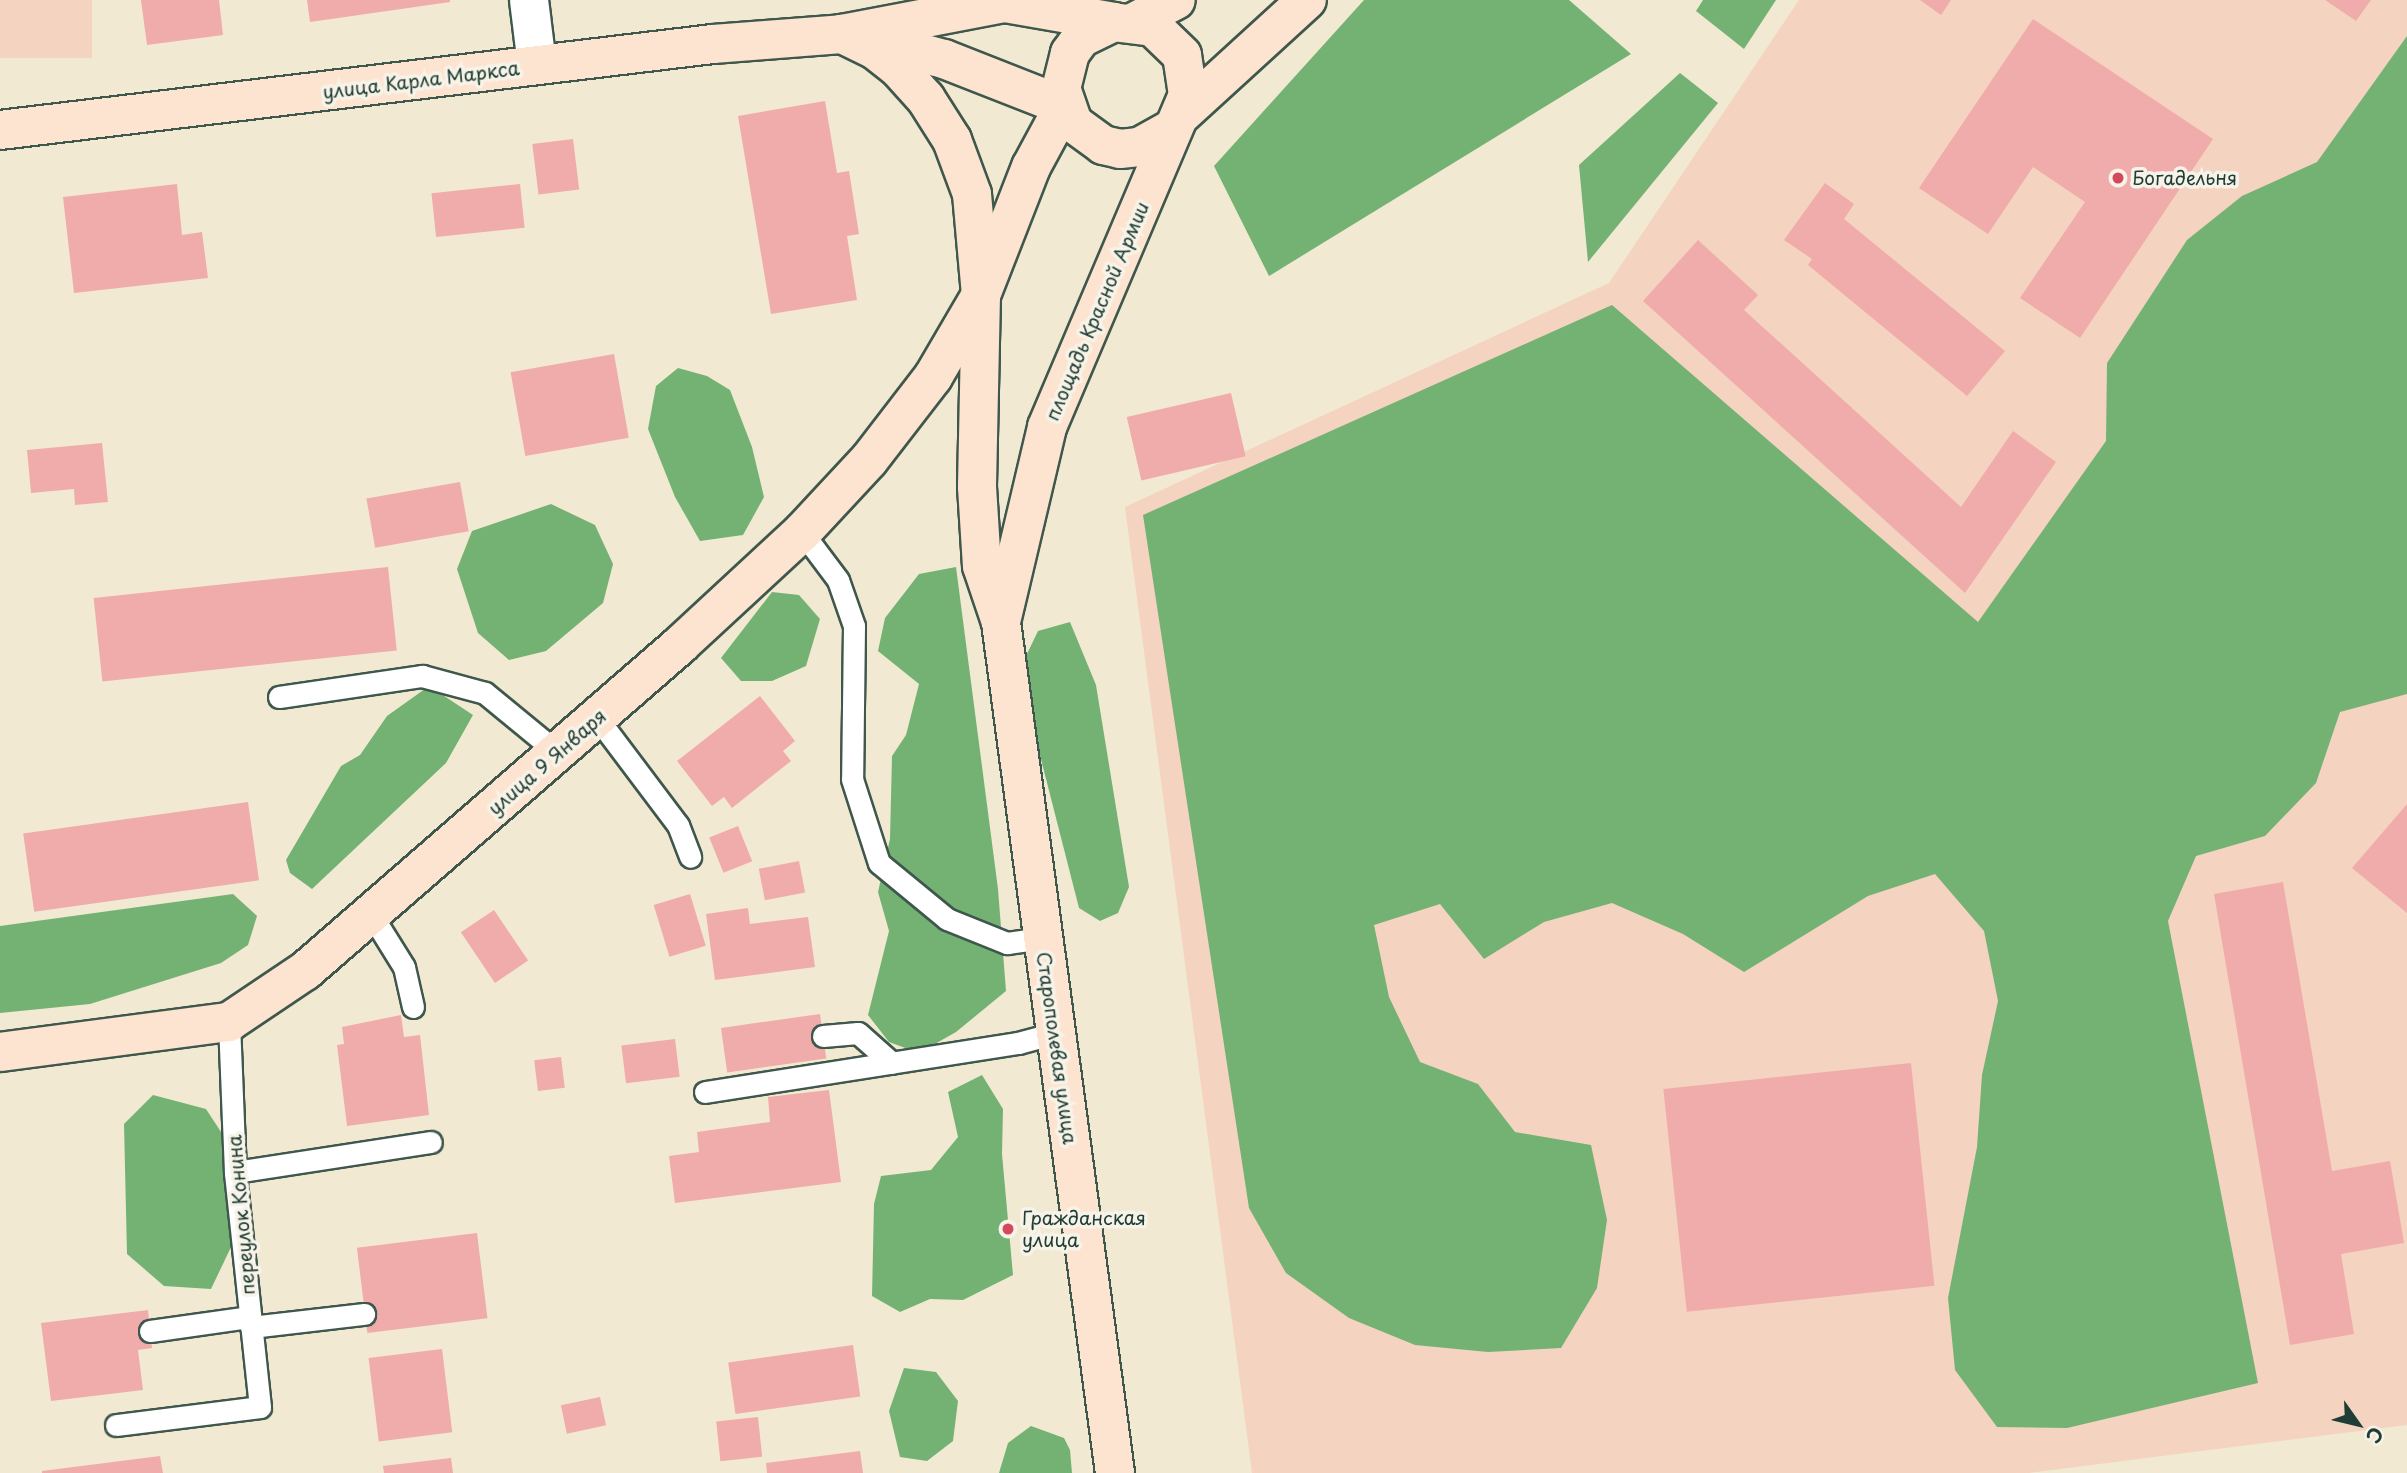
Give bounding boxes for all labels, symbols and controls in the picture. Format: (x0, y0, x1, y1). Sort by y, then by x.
street label: улица Карла Маркса (321, 57, 521, 103)
place label: Богадельня (2132, 167, 2237, 189)
marker: Богадельня (2110, 170, 2126, 186)
street label: площадь Красной Армии (1040, 198, 1154, 424)
street label: улица 9 Января (483, 704, 611, 820)
street label: Старополевая улица (1032, 950, 1082, 1146)
street label: переулок Конина (223, 1134, 259, 1296)
place label: Гражданская улица (1022, 1207, 1146, 1251)
marker: Гражданская улица (1000, 1221, 1016, 1237)
north arrow (2323, 1389, 2393, 1459)
text: С (2360, 1422, 2391, 1449)

